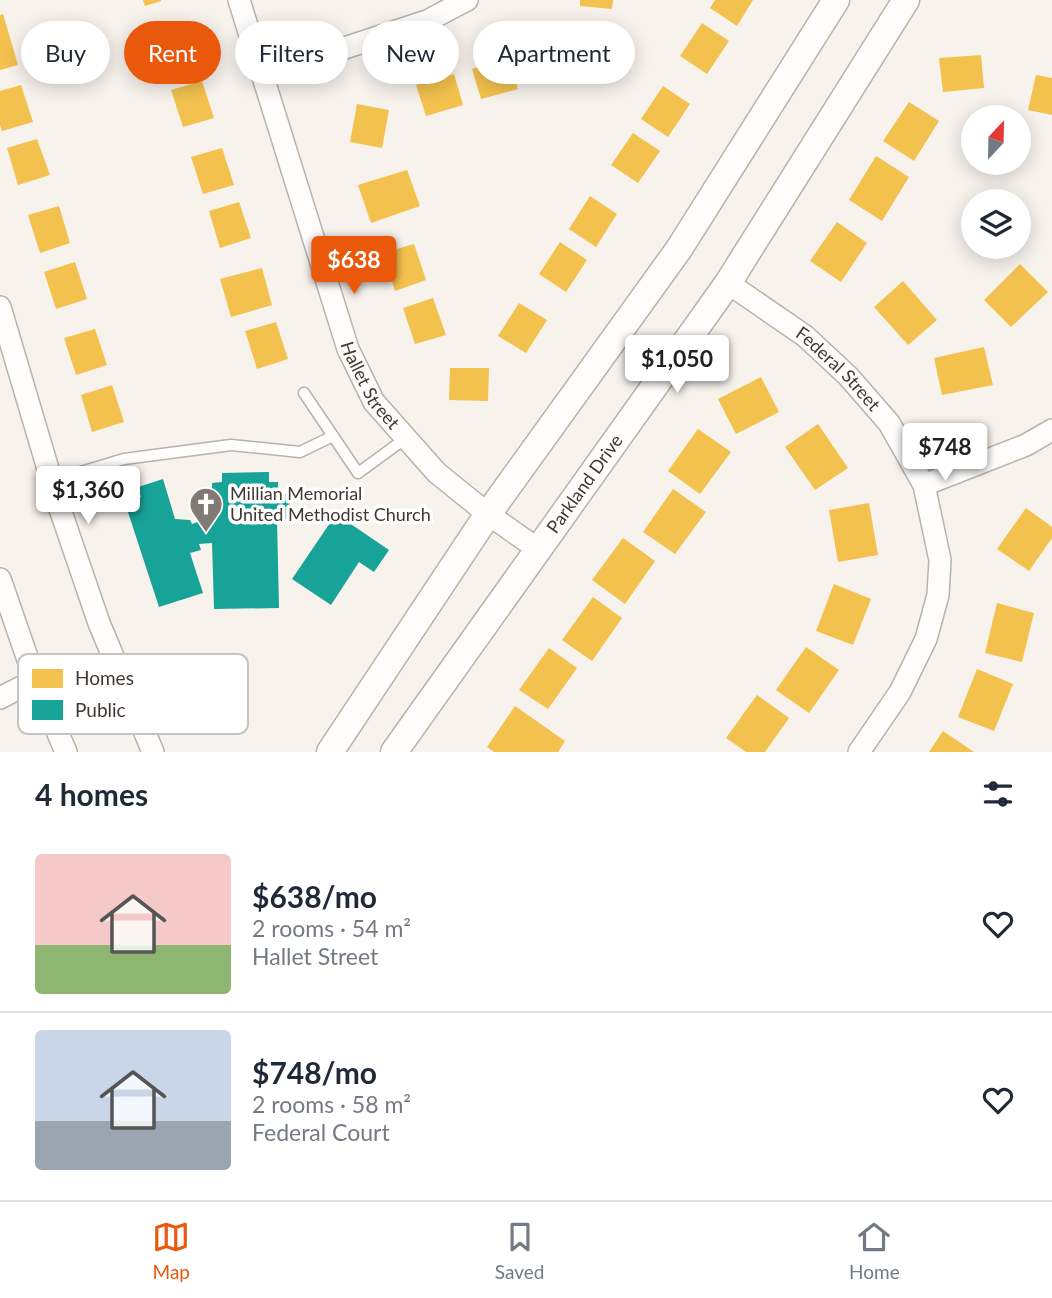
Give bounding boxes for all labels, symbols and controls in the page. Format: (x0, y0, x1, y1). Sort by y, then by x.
chip: Buy (21, 21, 110, 84)
chip: Rent (124, 21, 221, 84)
chip: Filters (235, 21, 348, 84)
chip: New (362, 21, 459, 84)
chip: Apartment (473, 21, 635, 84)
north arrow (961, 105, 1031, 175)
map controls (961, 105, 1031, 259)
button: layers (961, 189, 1031, 259)
pin: $638 (313, 236, 395, 296)
text: $638 (327, 245, 381, 273)
street label: Federal Street (792, 321, 886, 415)
pin: $1,050 (620, 336, 734, 395)
street label: Hallet Street (336, 339, 405, 434)
text: $1,050 (641, 344, 713, 372)
pin: $748 (904, 424, 986, 483)
street label: Parkland Drive (541, 430, 627, 537)
text: $748 (918, 432, 972, 460)
pin: $1,360 (31, 466, 145, 526)
text: $1,360 (52, 475, 124, 503)
place label: Millian Memorial United Methodist Church (230, 482, 431, 525)
church icon: Millian Memorial United Methodist Church (187, 485, 225, 534)
legend (18, 654, 248, 734)
text: Homes (75, 666, 134, 689)
text: Public (75, 698, 126, 721)
icon: filters (979, 775, 1017, 813)
text: 4 homes (35, 776, 148, 812)
text: $638/mo (252, 878, 377, 914)
icon: home (91, 882, 175, 966)
icon: heart (979, 905, 1017, 943)
text: 2 rooms · 54 m² (252, 914, 411, 942)
text: Hallet Street (252, 942, 378, 970)
text: $748/mo (252, 1054, 377, 1090)
icon: home (91, 1058, 175, 1142)
icon: heart (979, 1081, 1017, 1119)
text: 2 rooms · 58 m² (252, 1090, 411, 1118)
text: Federal Court (252, 1118, 390, 1146)
tab: Map (152, 1218, 190, 1283)
tab: Saved (495, 1218, 544, 1283)
tab: Home (849, 1218, 900, 1283)

